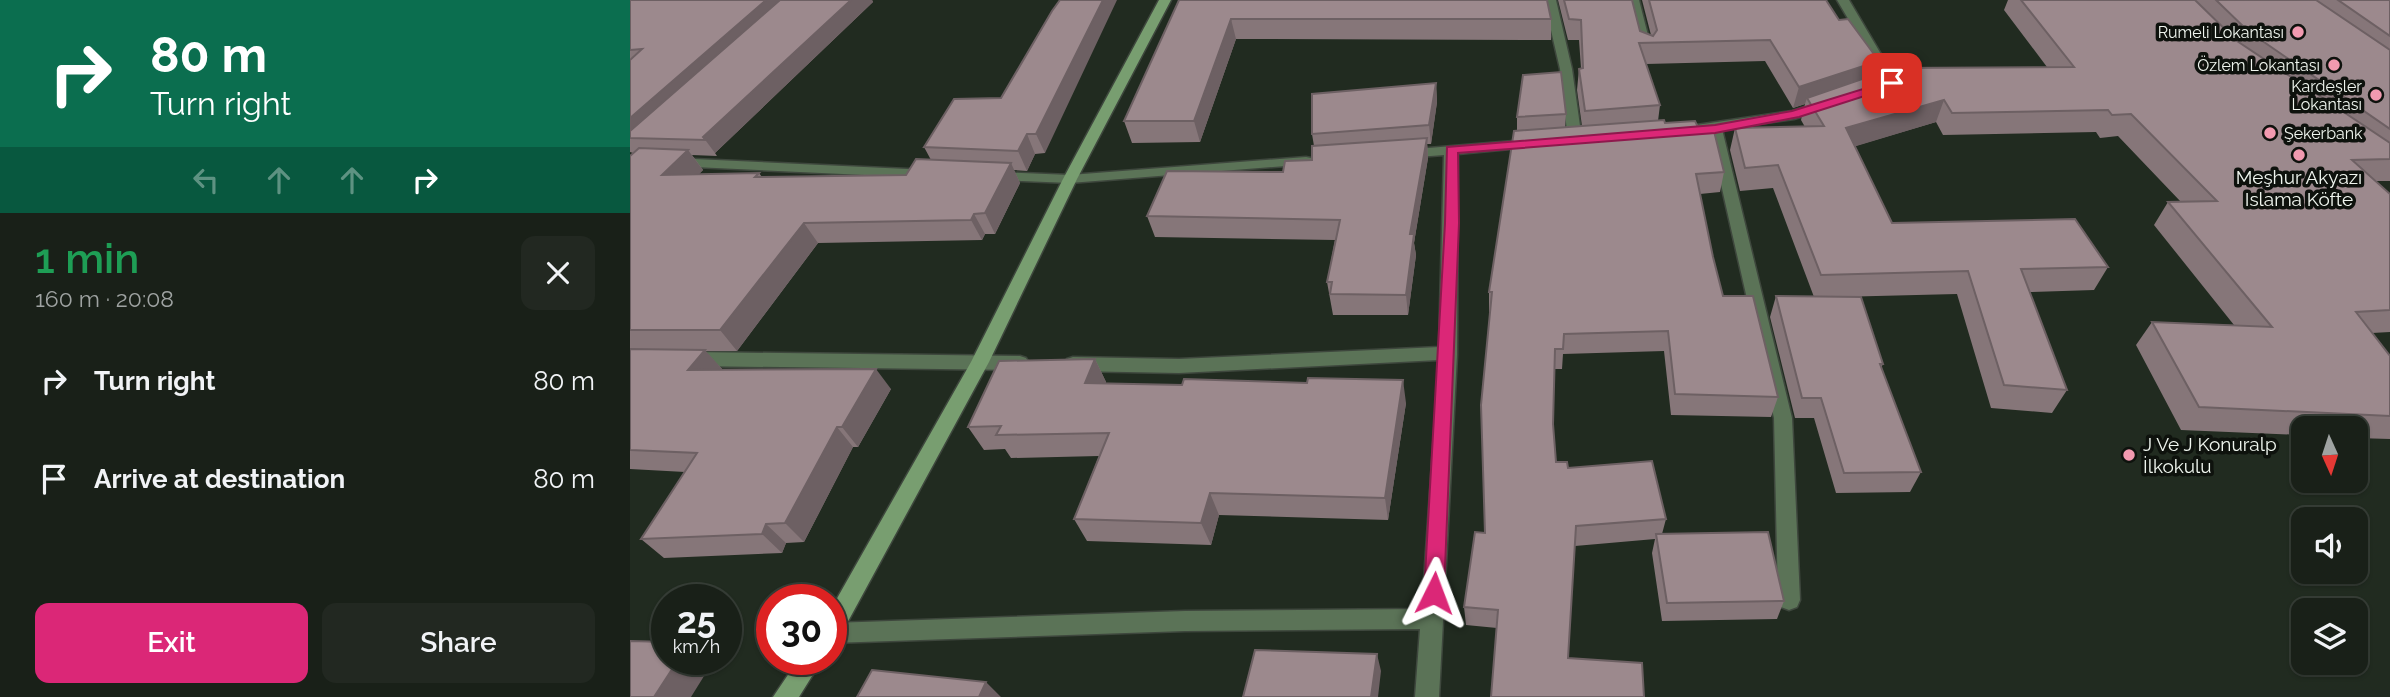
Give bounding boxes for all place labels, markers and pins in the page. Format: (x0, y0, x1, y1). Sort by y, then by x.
place label: Rumeli Lokantası (2158, 23, 2284, 42)
marker: Rumeli Lokantası (2290, 24, 2306, 40)
pin (1862, 53, 1922, 113)
place label: Özlem Lokantası (2197, 55, 2320, 75)
marker: Özlem Lokantası (2326, 57, 2342, 73)
place label: Kardeşler Lokantası (2291, 77, 2362, 114)
marker: Kardeşler Lokantası (2368, 87, 2384, 103)
place label: Şekerbank (2284, 124, 2363, 143)
marker: Şekerbank (2262, 125, 2278, 141)
marker: Meşhur Akyazı Islama Köfte (2291, 147, 2307, 163)
place label: Meşhur Akyazı Islama Köfte (2236, 166, 2362, 210)
place label: J Ve J Konuralp İlkokulu (2143, 433, 2277, 477)
marker: J Ve J Konuralp İlkokulu (2121, 447, 2137, 463)

